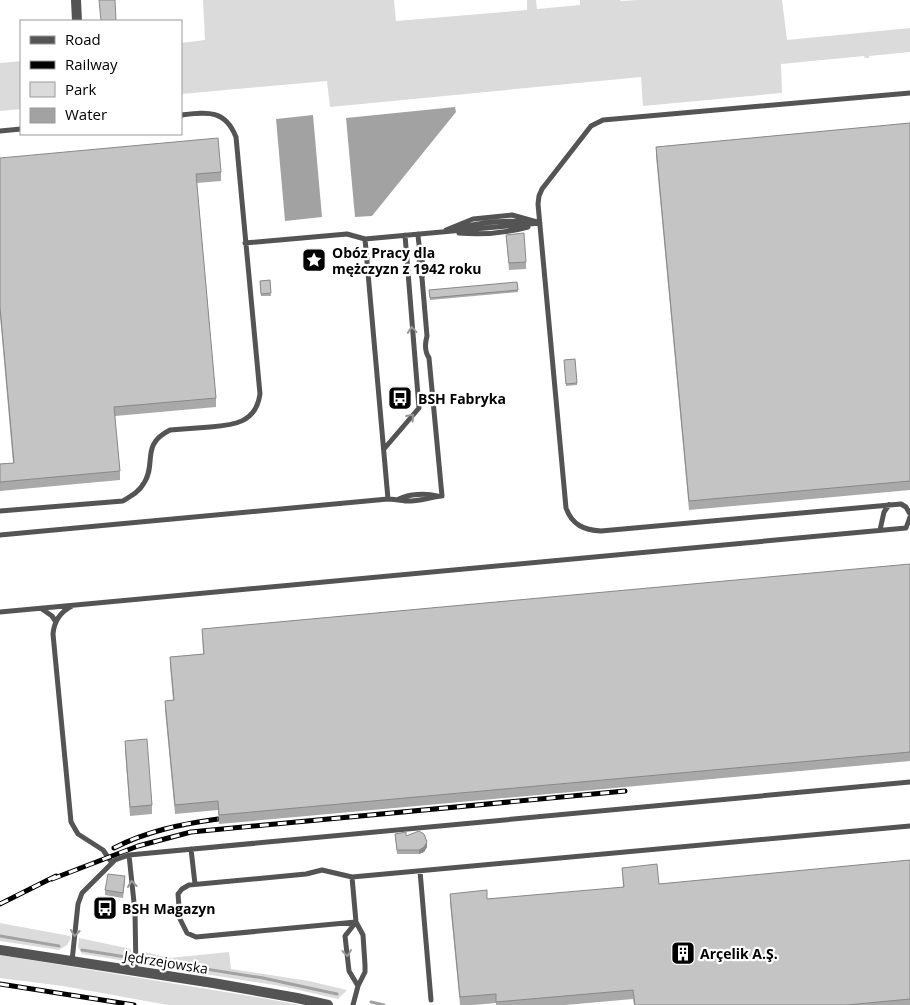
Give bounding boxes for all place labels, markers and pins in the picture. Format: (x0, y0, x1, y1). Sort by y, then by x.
place label: Obóz Pracy dla mężczyzn z 1942 roku (332, 243, 482, 278)
place icon: Obóz Pracy dla mężczyzn z 1942 roku (301, 247, 327, 273)
bus stop icon: BSH Fabryka (387, 385, 413, 411)
place label: BSH Fabryka (418, 389, 506, 408)
bus stop icon: BSH Magazyn (92, 895, 118, 921)
place label: BSH Magazyn (122, 899, 215, 918)
building icon: Arçelik A.Ş. (670, 940, 696, 966)
place label: Arçelik A.Ş. (700, 944, 778, 963)

